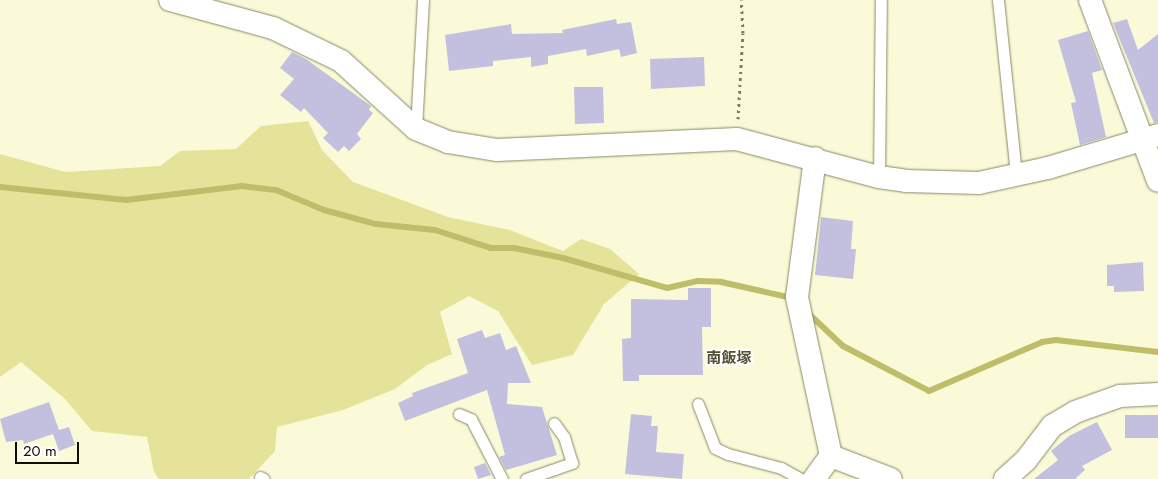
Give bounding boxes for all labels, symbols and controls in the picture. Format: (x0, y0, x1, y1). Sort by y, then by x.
district label: 南飯塚 (707, 350, 751, 368)
scale bar (18, 432, 81, 464)
text: 20 m (23, 440, 57, 462)

